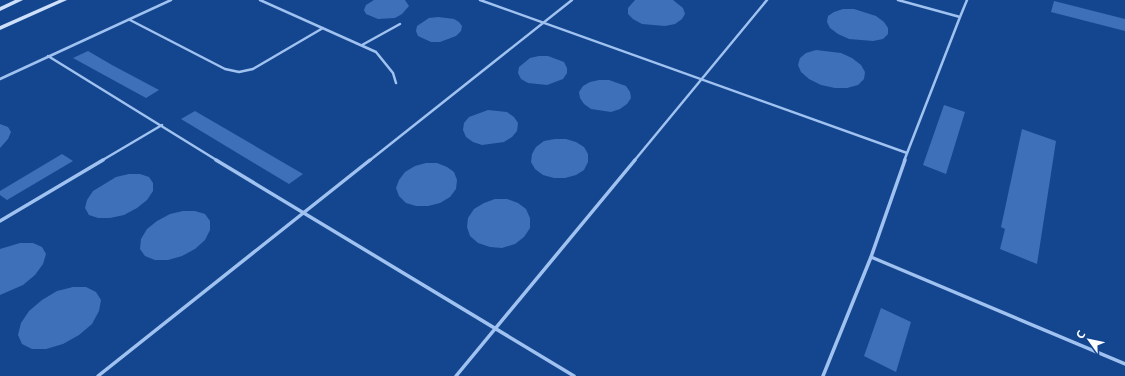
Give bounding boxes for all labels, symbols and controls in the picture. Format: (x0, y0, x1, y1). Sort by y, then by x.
north arrow (1069, 320, 1109, 360)
text: С (1072, 327, 1088, 341)

